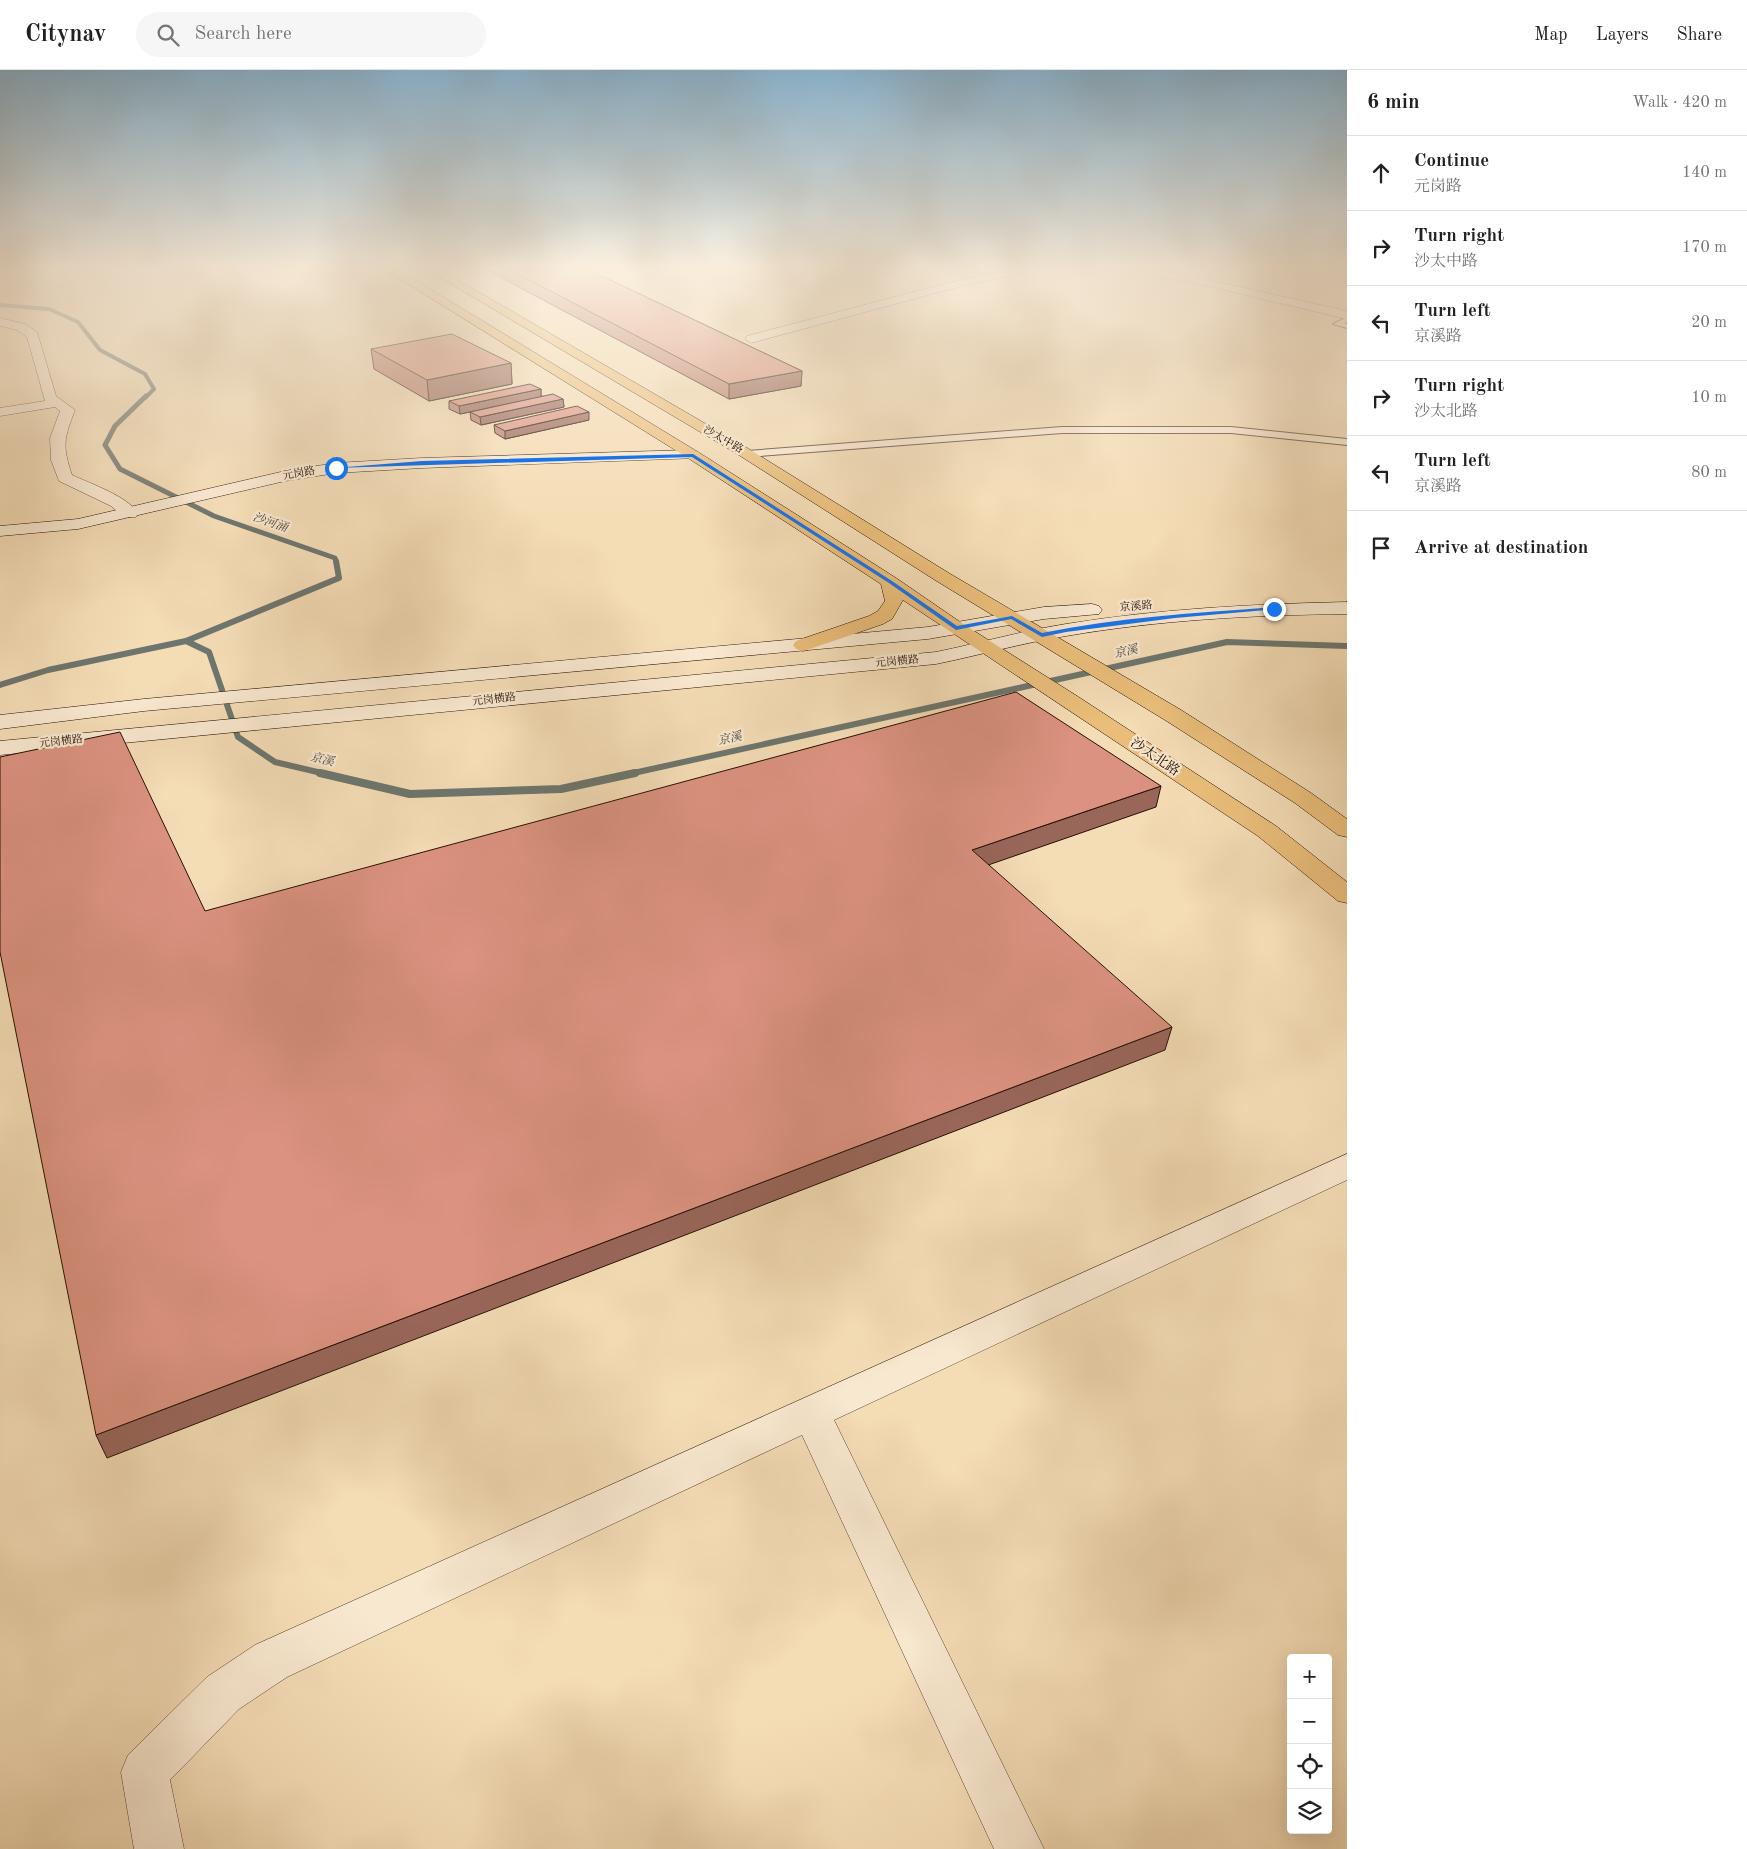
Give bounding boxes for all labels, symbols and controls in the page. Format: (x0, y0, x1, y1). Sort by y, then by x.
search box (136, 12, 486, 57)
icon: search (154, 21, 182, 49)
text: Citynav (25, 23, 106, 47)
text: Search here (194, 25, 292, 44)
text: Map (1534, 26, 1568, 44)
text: Layers (1596, 26, 1648, 44)
text: Share (1676, 26, 1722, 44)
text: 6 min (1367, 92, 1420, 113)
text: Walk · 420 m (1632, 95, 1727, 111)
text: Continue (1414, 152, 1489, 171)
icon: ahead (1367, 159, 1395, 187)
text: 140 m (1682, 165, 1727, 181)
text: 元岗路 (1414, 179, 1462, 195)
text: Turn right (1414, 227, 1504, 246)
icon: right (1367, 234, 1395, 262)
text: 170 m (1682, 240, 1727, 256)
text: 沙太中路 (1414, 254, 1478, 270)
text: Turn left (1414, 302, 1491, 321)
icon: left (1367, 309, 1395, 337)
text: 20 m (1691, 315, 1727, 331)
text: 京溪路 (1414, 329, 1462, 345)
text: Turn right (1414, 377, 1504, 396)
icon: right (1367, 384, 1395, 412)
text: 10 m (1691, 390, 1727, 406)
text: 沙太北路 (1414, 404, 1478, 420)
street label: 沙太中路 (701, 423, 746, 456)
text: Turn left (1414, 452, 1491, 471)
route start (325, 457, 348, 480)
icon: left (1367, 459, 1395, 487)
street label: 元岗路 (281, 464, 316, 482)
text: 80 m (1691, 465, 1727, 481)
text: 京溪路 (1414, 479, 1462, 495)
water label: 沙河涌 (251, 510, 292, 535)
icon: arrive (1367, 534, 1395, 562)
text: Arrive at destination (1414, 539, 1588, 558)
street label: 京溪路 (1119, 598, 1153, 614)
route end (1263, 598, 1286, 621)
water label: 京溪 (1113, 641, 1141, 660)
street label: 元岗横路 (874, 653, 919, 669)
street label: 元岗横路 (471, 690, 516, 708)
water label: 京溪 (717, 728, 745, 747)
street label: 元岗横路 (38, 732, 83, 750)
street label: 沙太北路 (1128, 735, 1183, 778)
water label: 京溪 (309, 750, 337, 769)
map controls (1287, 1654, 1332, 1834)
button: + (1287, 1654, 1332, 1699)
button: − (1287, 1699, 1332, 1744)
button: locate (1287, 1744, 1332, 1789)
button: layers (1287, 1789, 1332, 1834)

